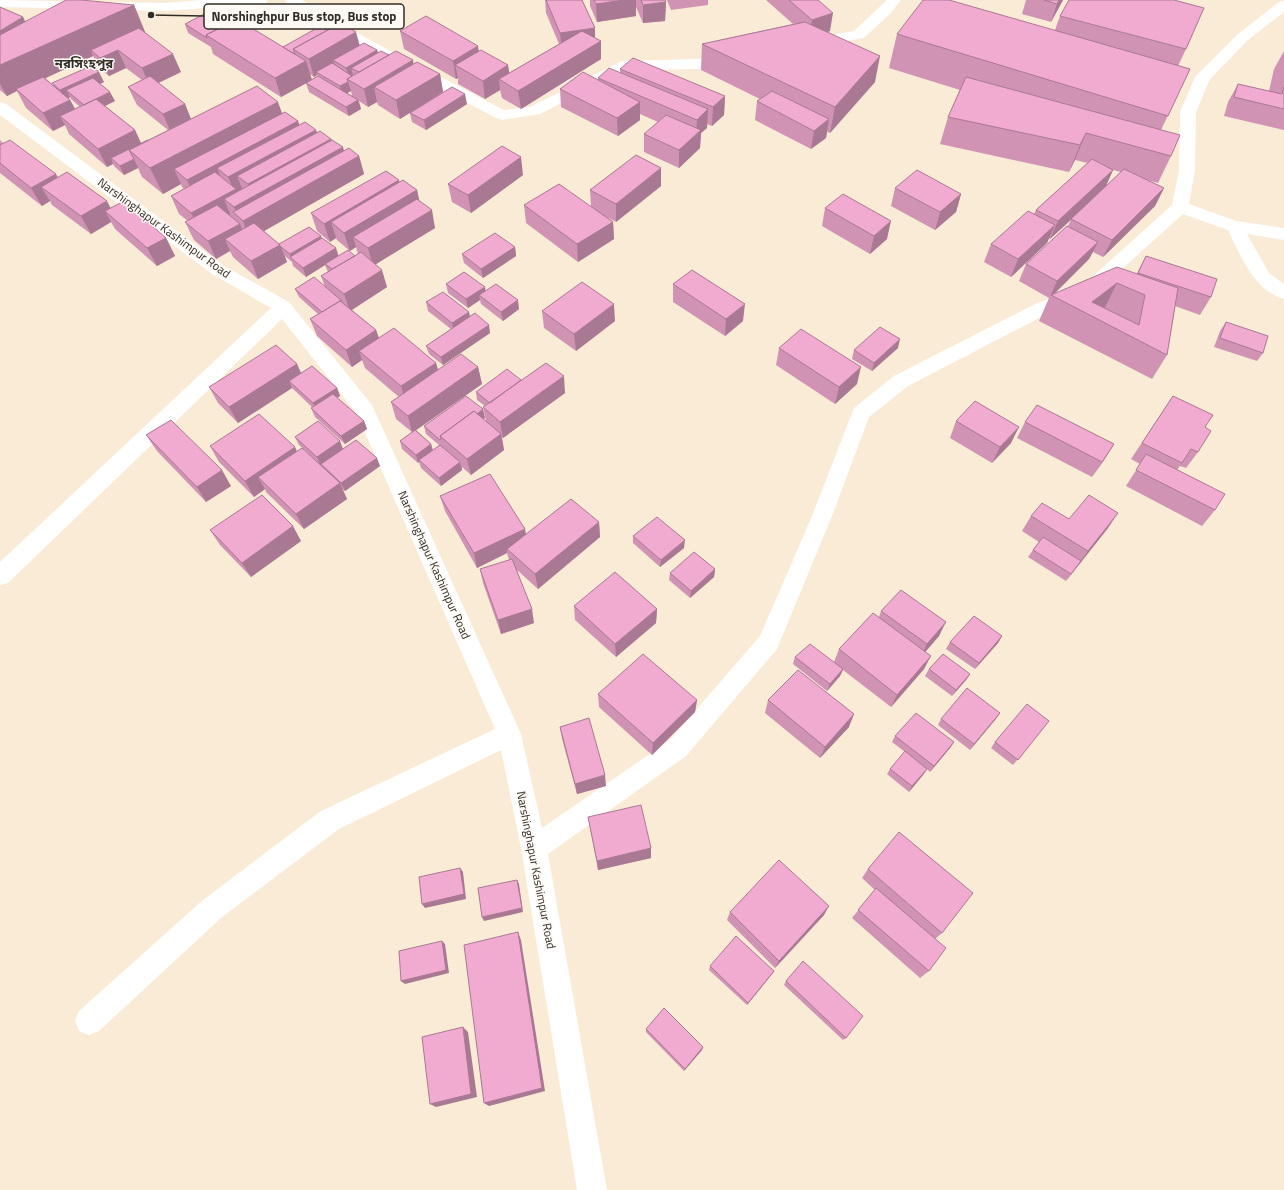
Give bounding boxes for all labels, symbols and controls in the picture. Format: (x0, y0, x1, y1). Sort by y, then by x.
callout: Norshinghpur Bus stop, Bus stop (204, 4, 404, 29)
text: Norshinghpur Bus stop, Bus stop (212, 6, 396, 26)
district label: নরসিংহপুর (54, 53, 113, 73)
street label: Narshinghapur Kashimpur Road (94, 173, 235, 282)
street label: Narshinghapur Kashimpur Road (393, 488, 476, 642)
street label: Narshinghapur Kashimpur Road (512, 789, 561, 950)

